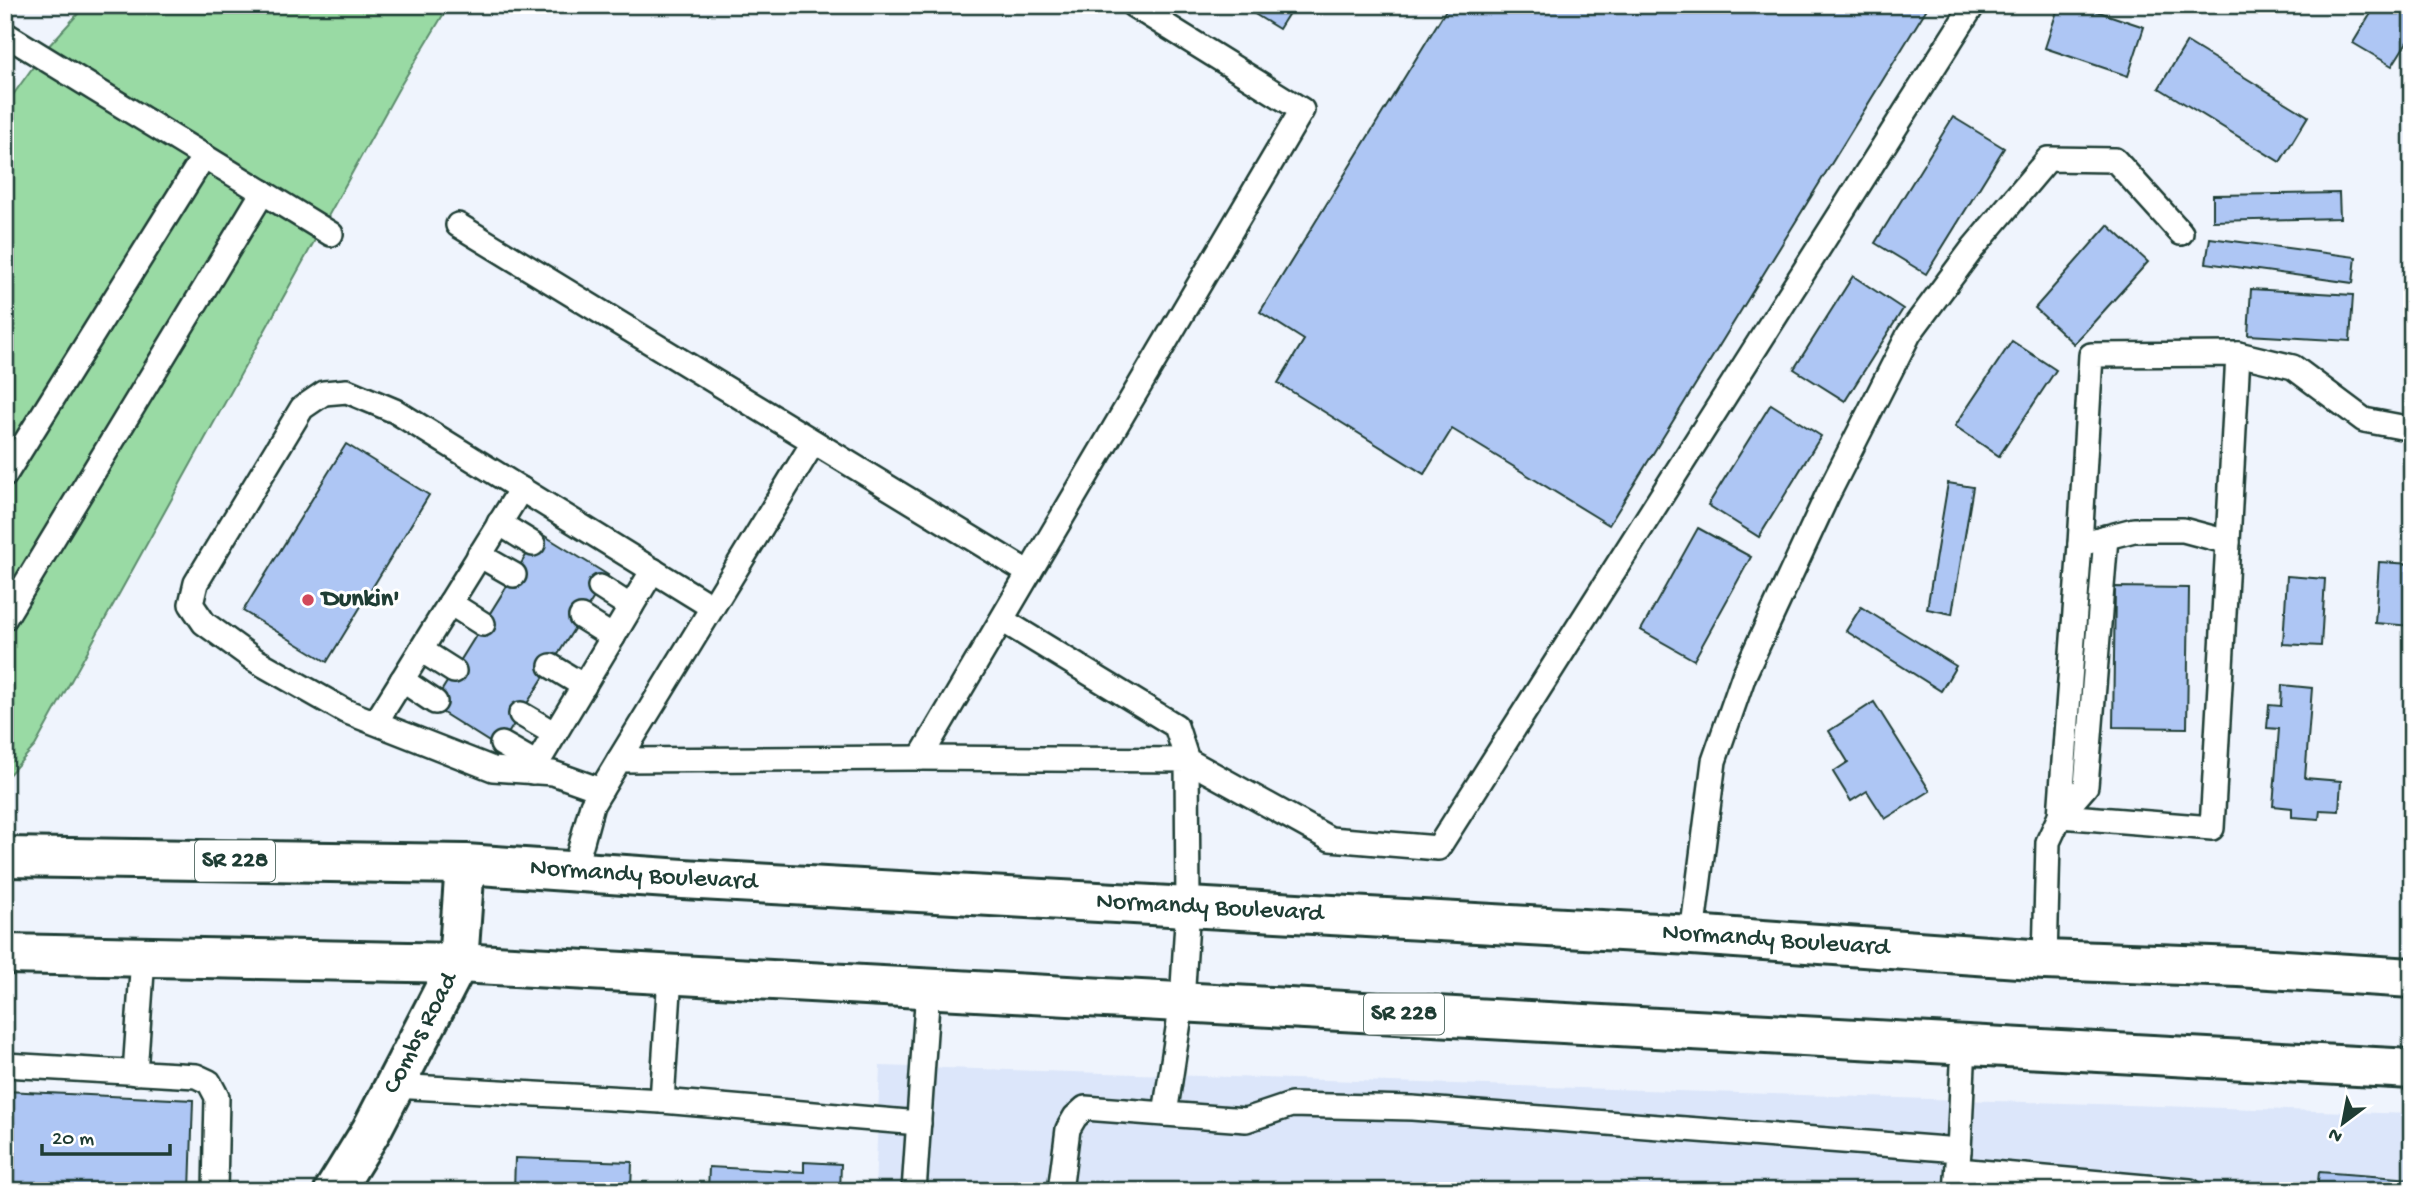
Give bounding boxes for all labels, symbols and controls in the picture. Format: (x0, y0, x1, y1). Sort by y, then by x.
place label: Dunkin' (320, 585, 400, 616)
marker: Dunkin' (300, 592, 316, 608)
road number: SR 228 (195, 840, 275, 882)
street label: Normandy Boulevard (529, 853, 760, 899)
street label: Normandy Boulevard (1095, 886, 1326, 930)
street label: Normandy Boulevard (1661, 918, 1892, 965)
street label: Combs Road (377, 966, 466, 1100)
road number: SR 228 (1364, 994, 1444, 1034)
north arrow (2308, 1088, 2378, 1158)
scale bar (42, 1112, 170, 1156)
text: N (2324, 1121, 2347, 1147)
text: 20 m (52, 1128, 94, 1153)

